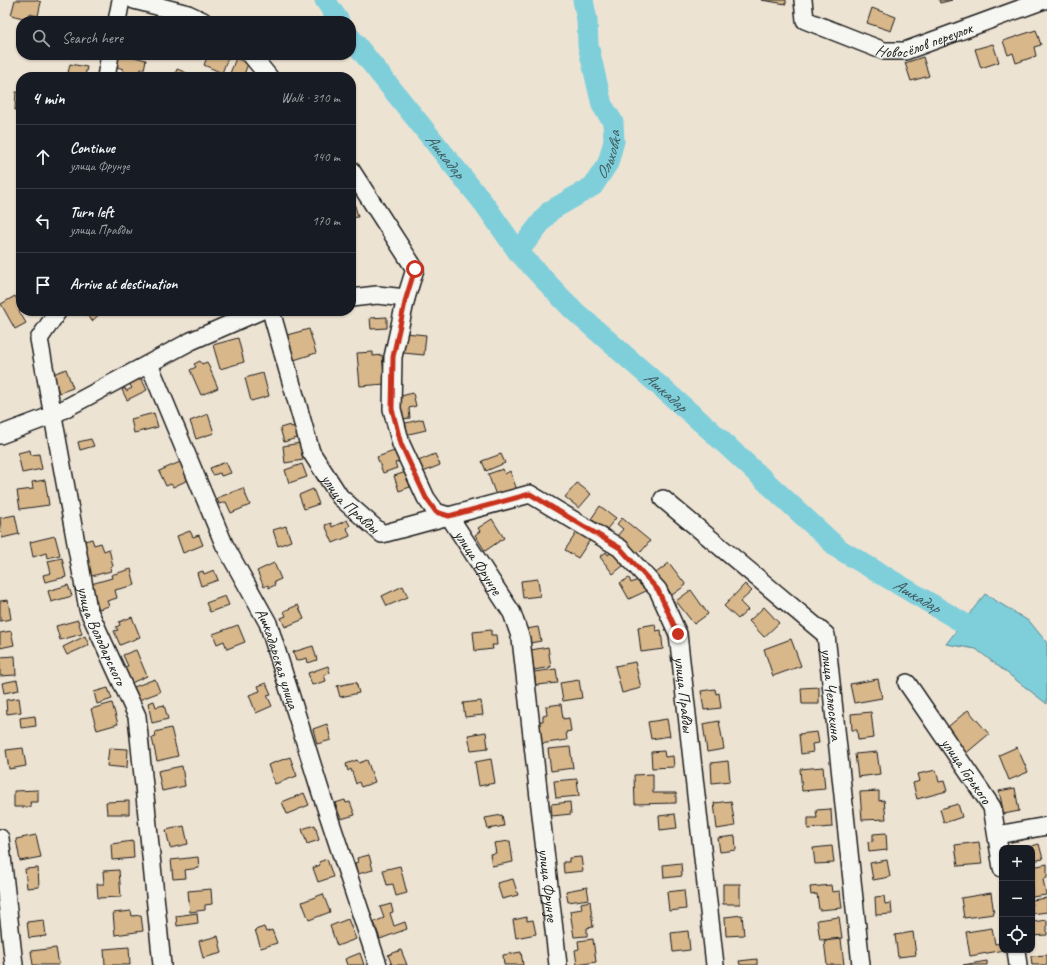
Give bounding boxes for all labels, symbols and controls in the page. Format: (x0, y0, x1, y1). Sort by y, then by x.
search box (16, 16, 356, 60)
street label: Новосёлов переулок (873, 18, 976, 63)
icon: search (30, 27, 52, 49)
text: Search here (62, 29, 123, 48)
text: 4 min (32, 88, 65, 109)
text: Walk · 310 m (281, 90, 340, 106)
water label: Ольховка (590, 129, 626, 183)
water label: Ашкадар (421, 130, 471, 185)
text: Continue (70, 139, 115, 158)
icon: ahead (32, 146, 54, 168)
text: 140 m (312, 149, 340, 165)
text: улица Фрунзе (70, 158, 130, 174)
text: Turn left (70, 203, 113, 222)
icon: left (32, 210, 54, 232)
text: 170 m (312, 213, 340, 229)
text: улица Правды (70, 222, 132, 238)
route start (406, 260, 424, 278)
icon: arrive (32, 274, 54, 296)
text: Arrive at destination (70, 275, 177, 294)
water label: Ашкадар (639, 367, 694, 418)
street label: улица Правды (316, 469, 384, 539)
street label: улица Фрунзе (449, 526, 507, 600)
water label: Ашкадар (890, 574, 946, 619)
street label: улица Володарского (73, 584, 131, 691)
street label: Ашкадарская улица (250, 604, 303, 713)
route end (669, 625, 687, 643)
street label: улица Челюскина (816, 647, 846, 742)
street label: улица Правды (669, 655, 698, 735)
street label: улица Горького (936, 733, 997, 809)
map controls (999, 845, 1035, 953)
button: + (999, 845, 1035, 881)
street label: улица Фрунзе (534, 847, 562, 925)
button: − (999, 881, 1035, 917)
button: locate (999, 917, 1035, 953)

